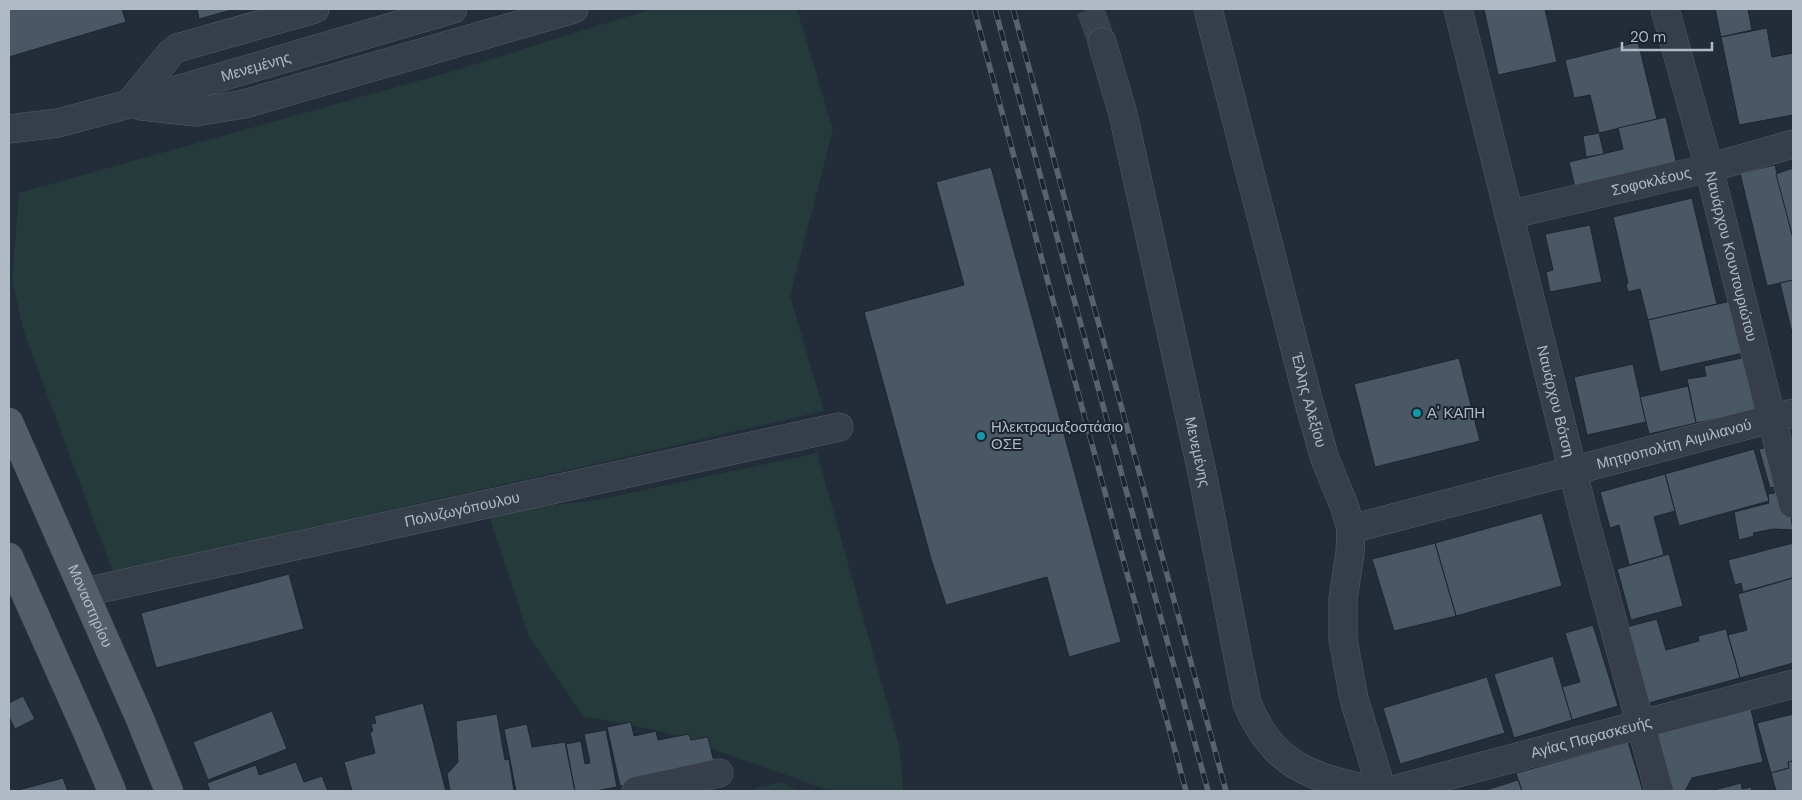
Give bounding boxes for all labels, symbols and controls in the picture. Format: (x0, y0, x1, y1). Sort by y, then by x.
scale bar (1622, 20, 1712, 52)
text: 20 m (1630, 27, 1666, 47)
street label: Μενεμένης (219, 47, 293, 87)
street label: Σοφοκλέους (1609, 163, 1693, 201)
street label: Ναυάρχου Κουντουριώτου (1700, 169, 1762, 344)
street label: Ναυάρχου Βότση (1532, 343, 1579, 459)
street label: Έλλης Αλεξίου (1286, 350, 1331, 450)
place label: Α' ΚΑΠΗ (1427, 403, 1485, 423)
marker: Α' ΚΑΠΗ (1411, 407, 1423, 419)
street label: Μητροπολίτη Αιμιλιανού (1594, 414, 1754, 474)
street label: Μενεμένης (1180, 415, 1215, 489)
place label: Ηλεκτραμαξοστάσιο ΟΣΕ (991, 417, 1123, 454)
marker: Ηλεκτραμαξοστάσιο ΟΣΕ (975, 430, 987, 442)
street label: Πολυζωγόπουλου (403, 487, 522, 532)
street label: Μοναστηρίου (63, 561, 117, 651)
street label: Αγίας Παρασκευής (1528, 712, 1654, 763)

